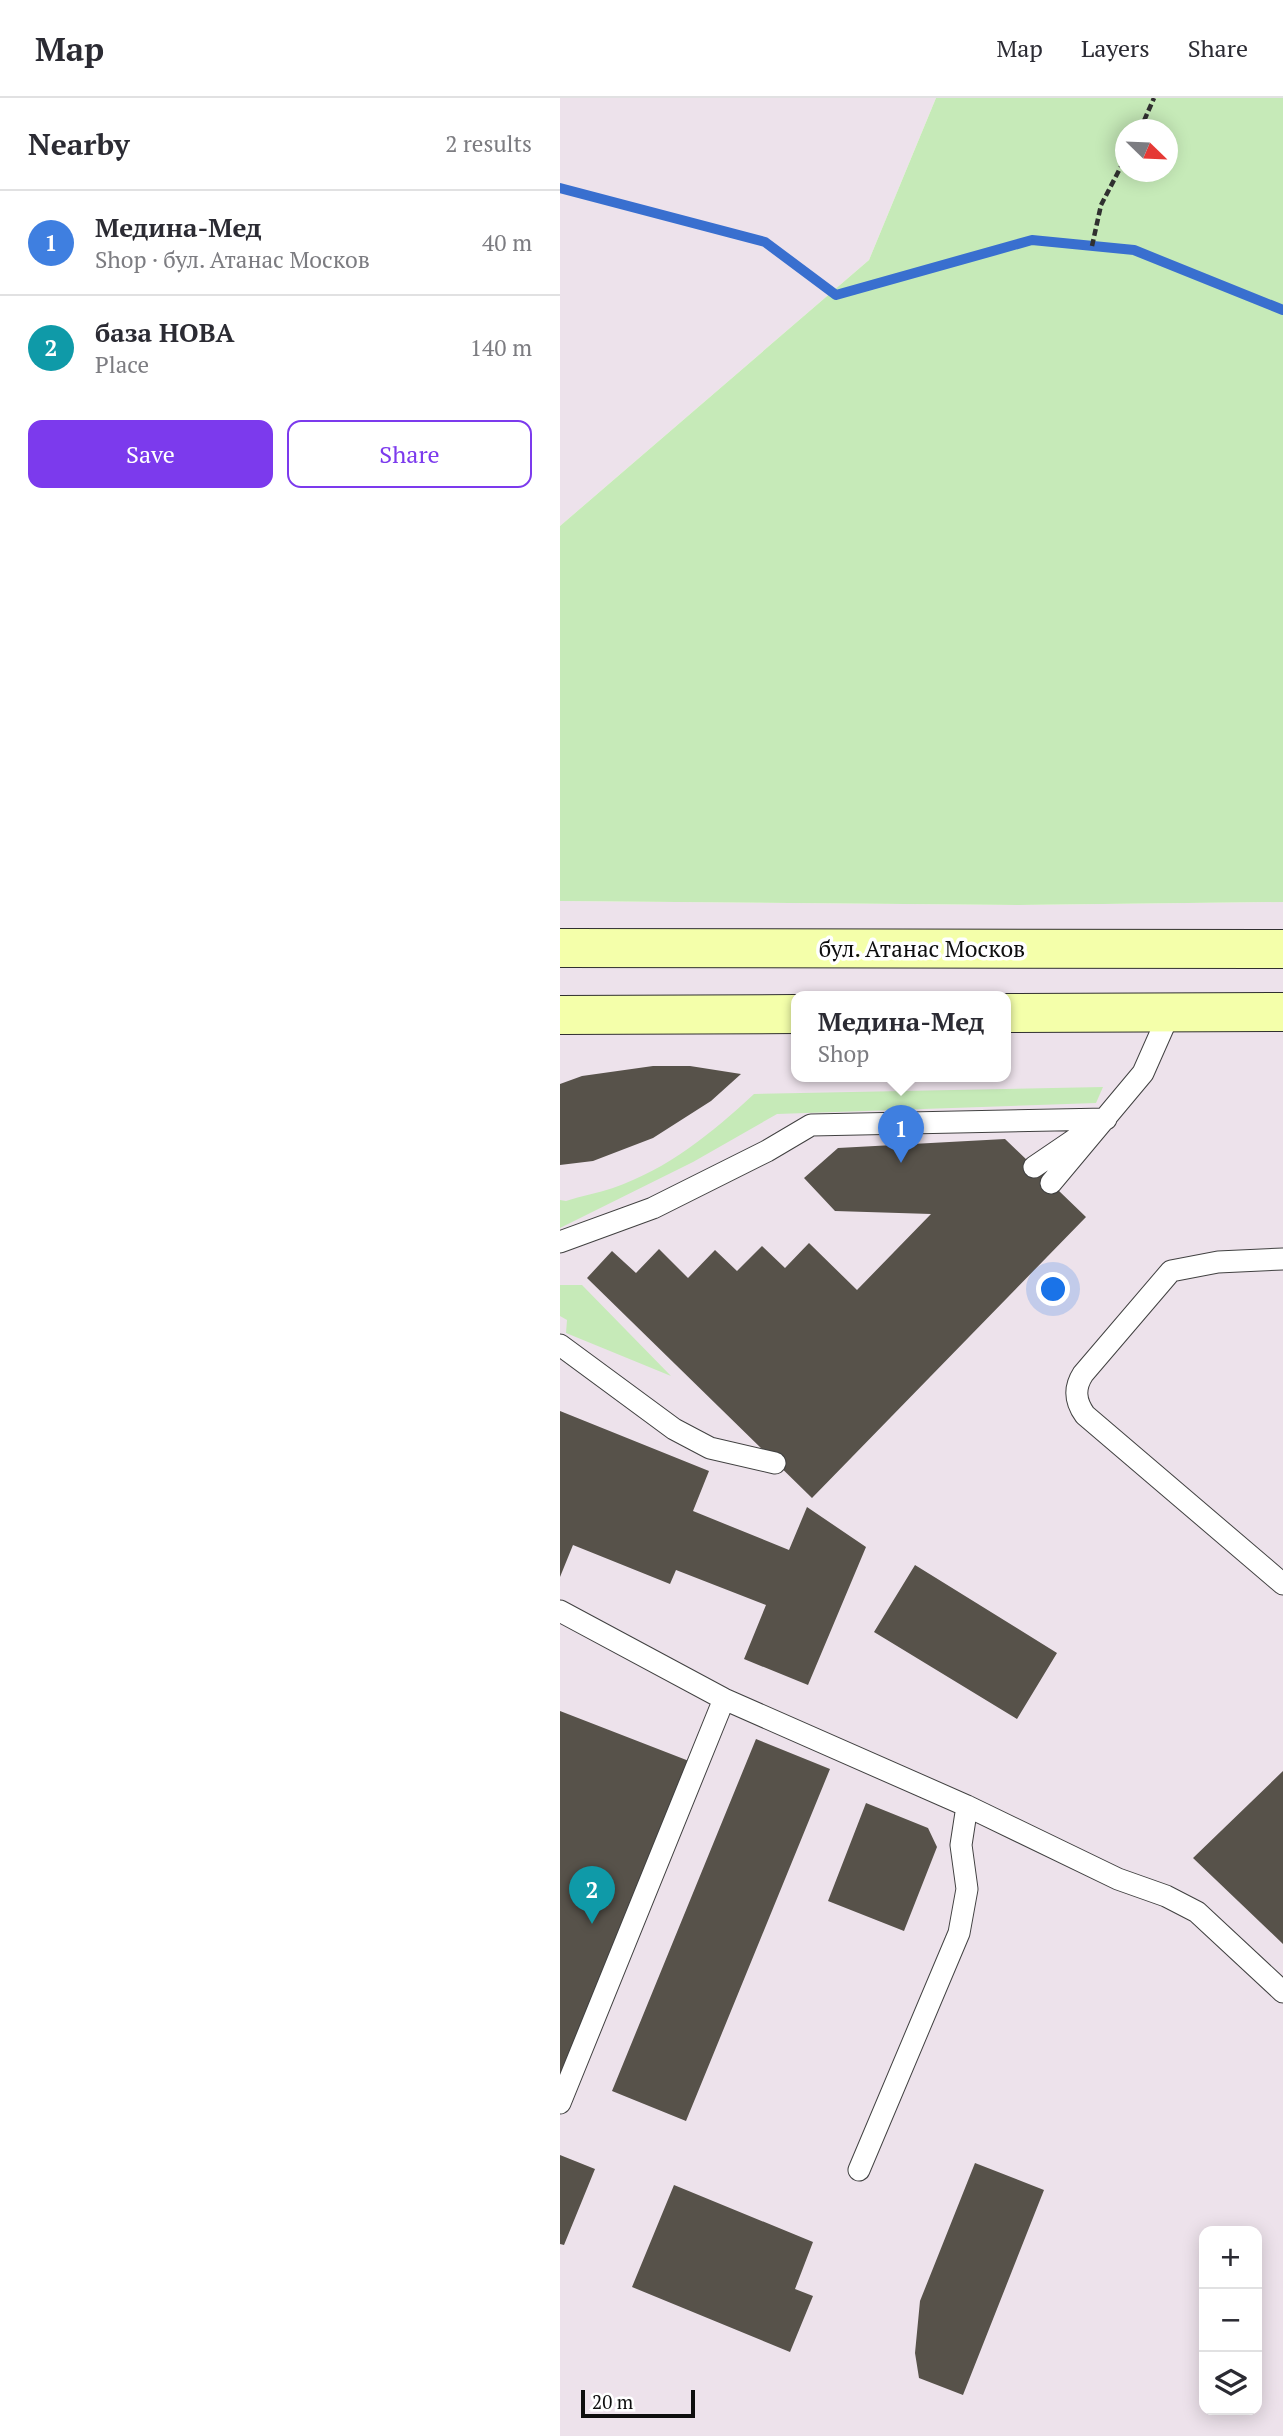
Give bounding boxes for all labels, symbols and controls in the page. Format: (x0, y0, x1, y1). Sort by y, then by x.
text: Map (35, 27, 104, 70)
text: Map (996, 32, 1043, 64)
text: Layers (1081, 32, 1150, 64)
text: Share (1188, 32, 1248, 64)
north arrow (1115, 119, 1178, 182)
text: Nearby (28, 124, 130, 164)
text: 2 results (445, 128, 532, 159)
text: Медина-Мед (95, 210, 262, 244)
text: 1 (45, 227, 58, 258)
text: 40 m (482, 227, 532, 258)
text: Shop · бул. Атанас Москов (95, 244, 370, 275)
text: база НОВА (95, 315, 235, 349)
text: 2 (45, 332, 58, 363)
text: 140 m (470, 332, 532, 363)
text: Place (95, 349, 149, 380)
button: Save (28, 420, 273, 488)
button: Share (287, 420, 532, 488)
street label: бул. Атанас Москов (819, 933, 1025, 964)
popup (791, 991, 1011, 1082)
text: Медина-Мед (818, 1004, 984, 1038)
text: Shop (818, 1038, 869, 1069)
pin: 1 (878, 1105, 924, 1163)
your location (1036, 1272, 1070, 1306)
pin: 2 (569, 1866, 615, 1924)
map controls (1199, 2226, 1262, 2415)
button: + (1199, 2226, 1262, 2289)
button: − (1199, 2289, 1262, 2352)
button: layers (1199, 2352, 1262, 2415)
scale bar (581, 2387, 695, 2419)
text: 20 m (592, 2389, 633, 2414)

